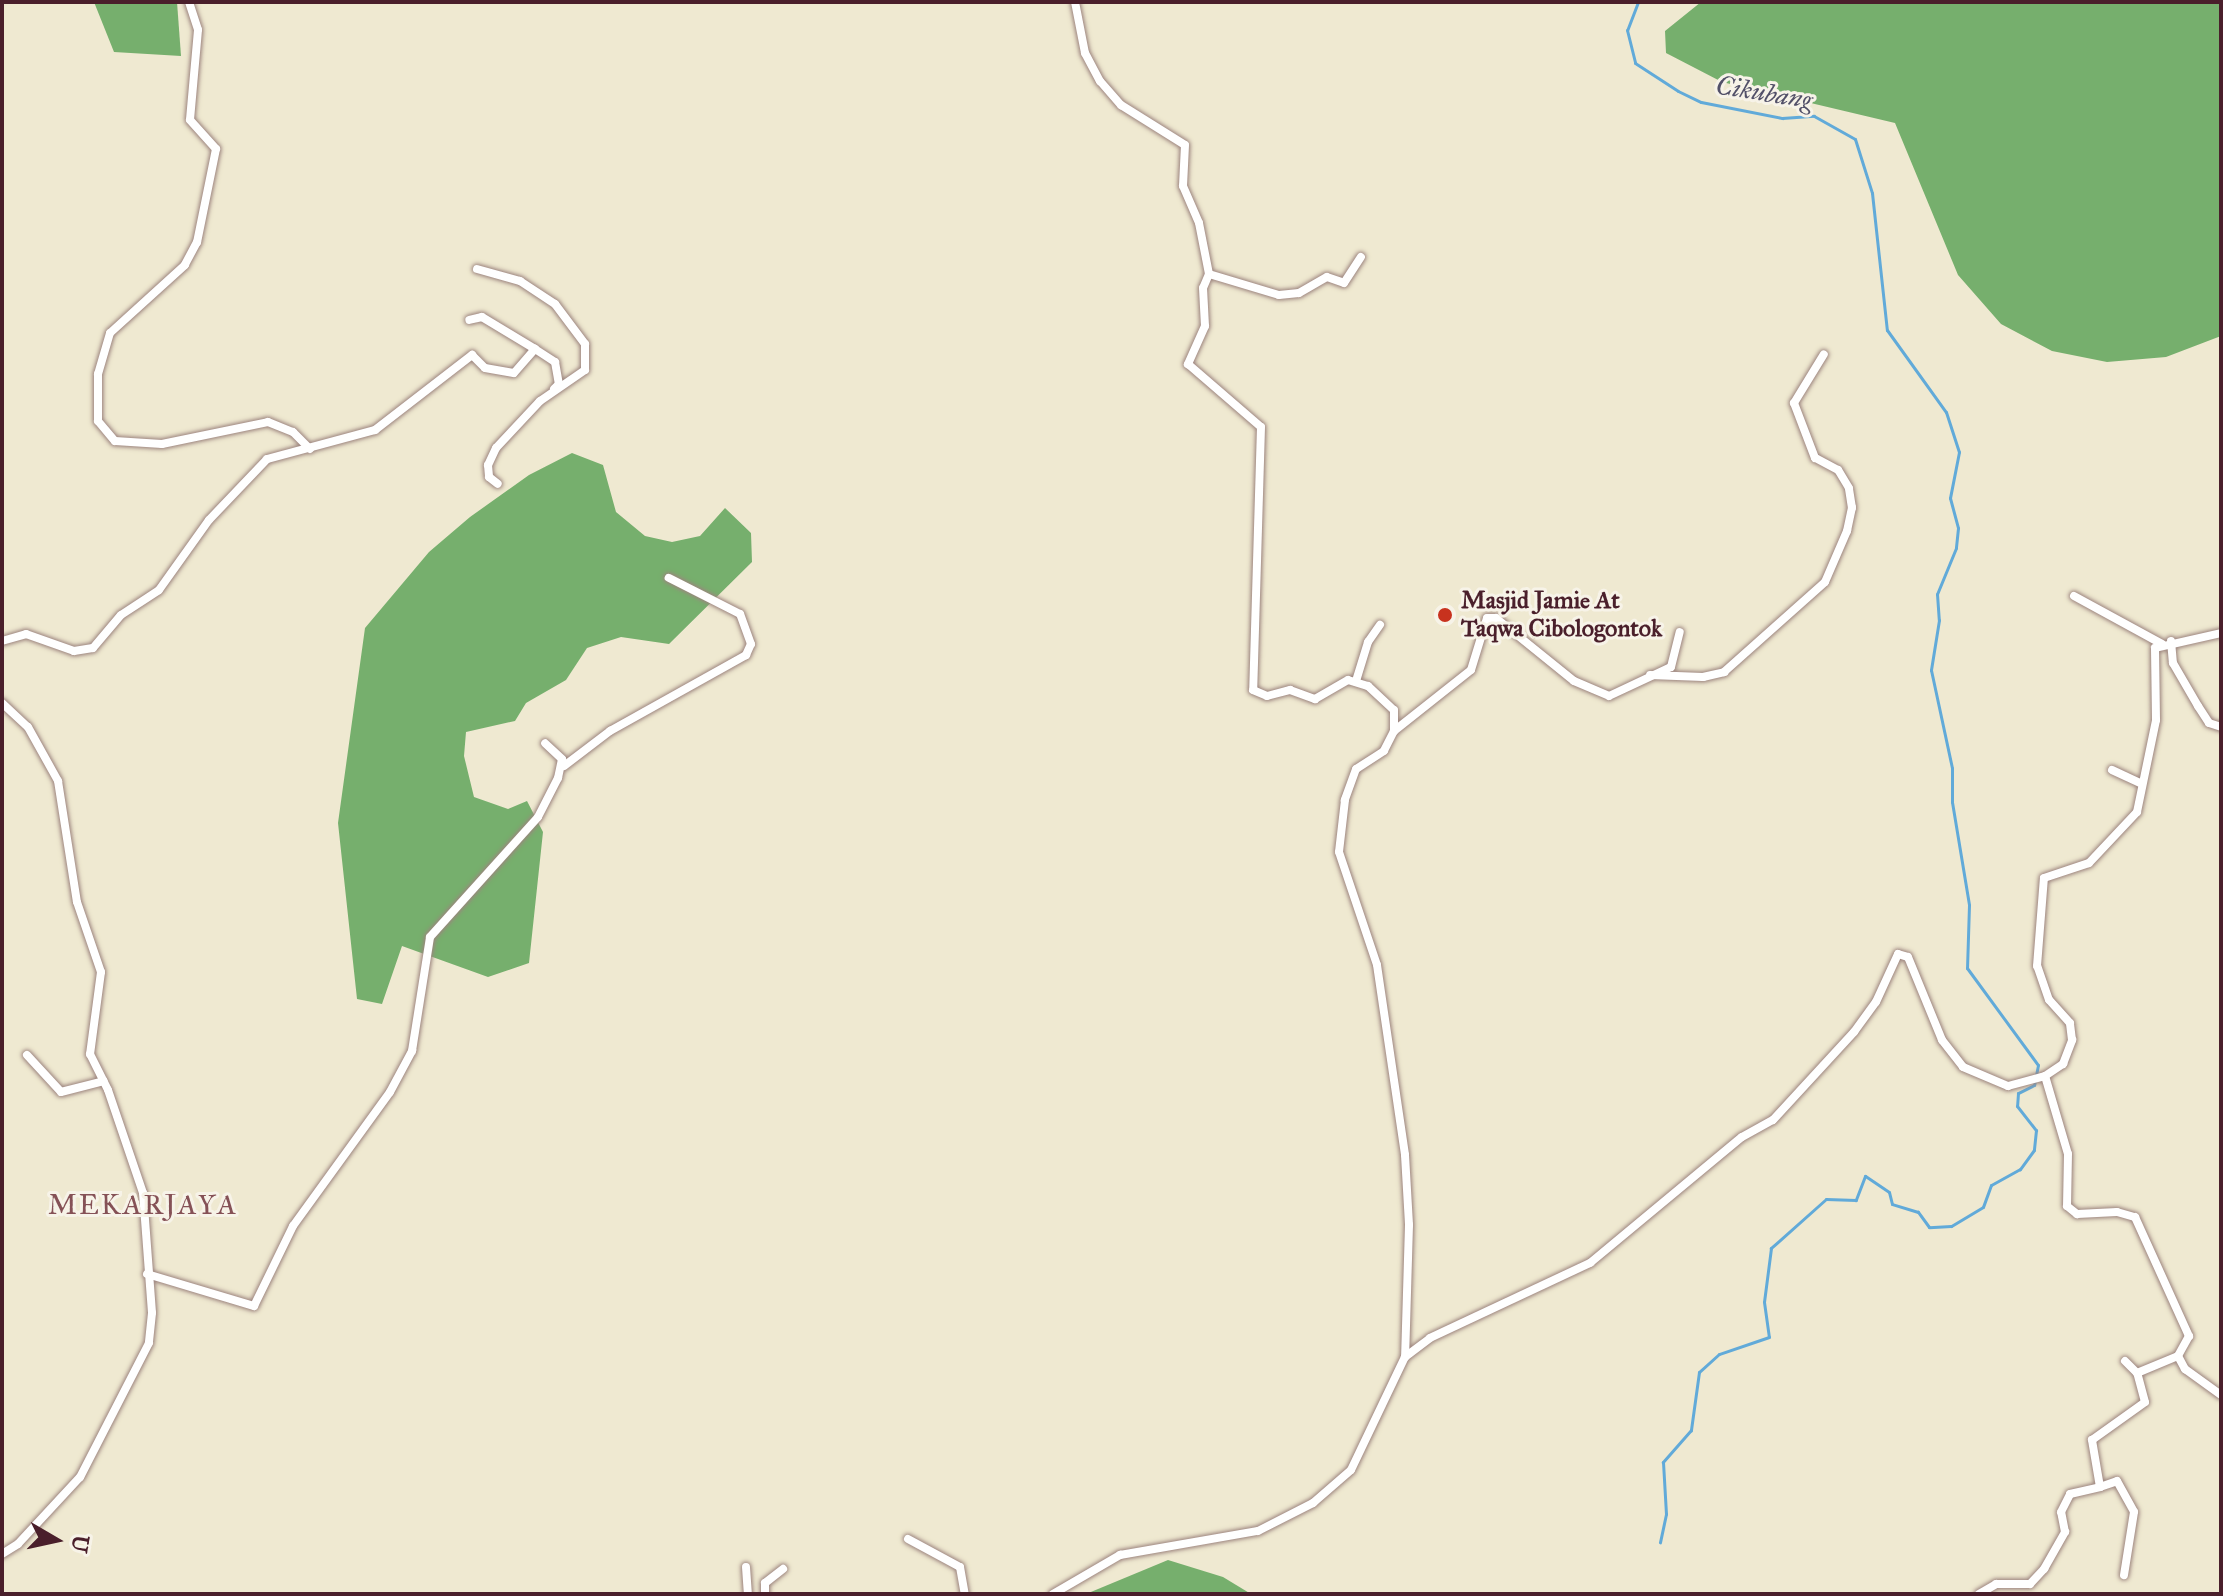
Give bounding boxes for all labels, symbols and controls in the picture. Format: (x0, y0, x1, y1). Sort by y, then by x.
water label: Cikubang (1714, 70, 1814, 116)
place label: Masjid Jamie At Taqwa Cibologontok (1461, 587, 1662, 643)
marker: Masjid Jamie At Taqwa Cibologontok (1436, 606, 1454, 624)
district label: MEKARJAYA (48, 1188, 238, 1222)
north arrow (16, 1500, 96, 1580)
text: U (66, 1533, 95, 1555)

